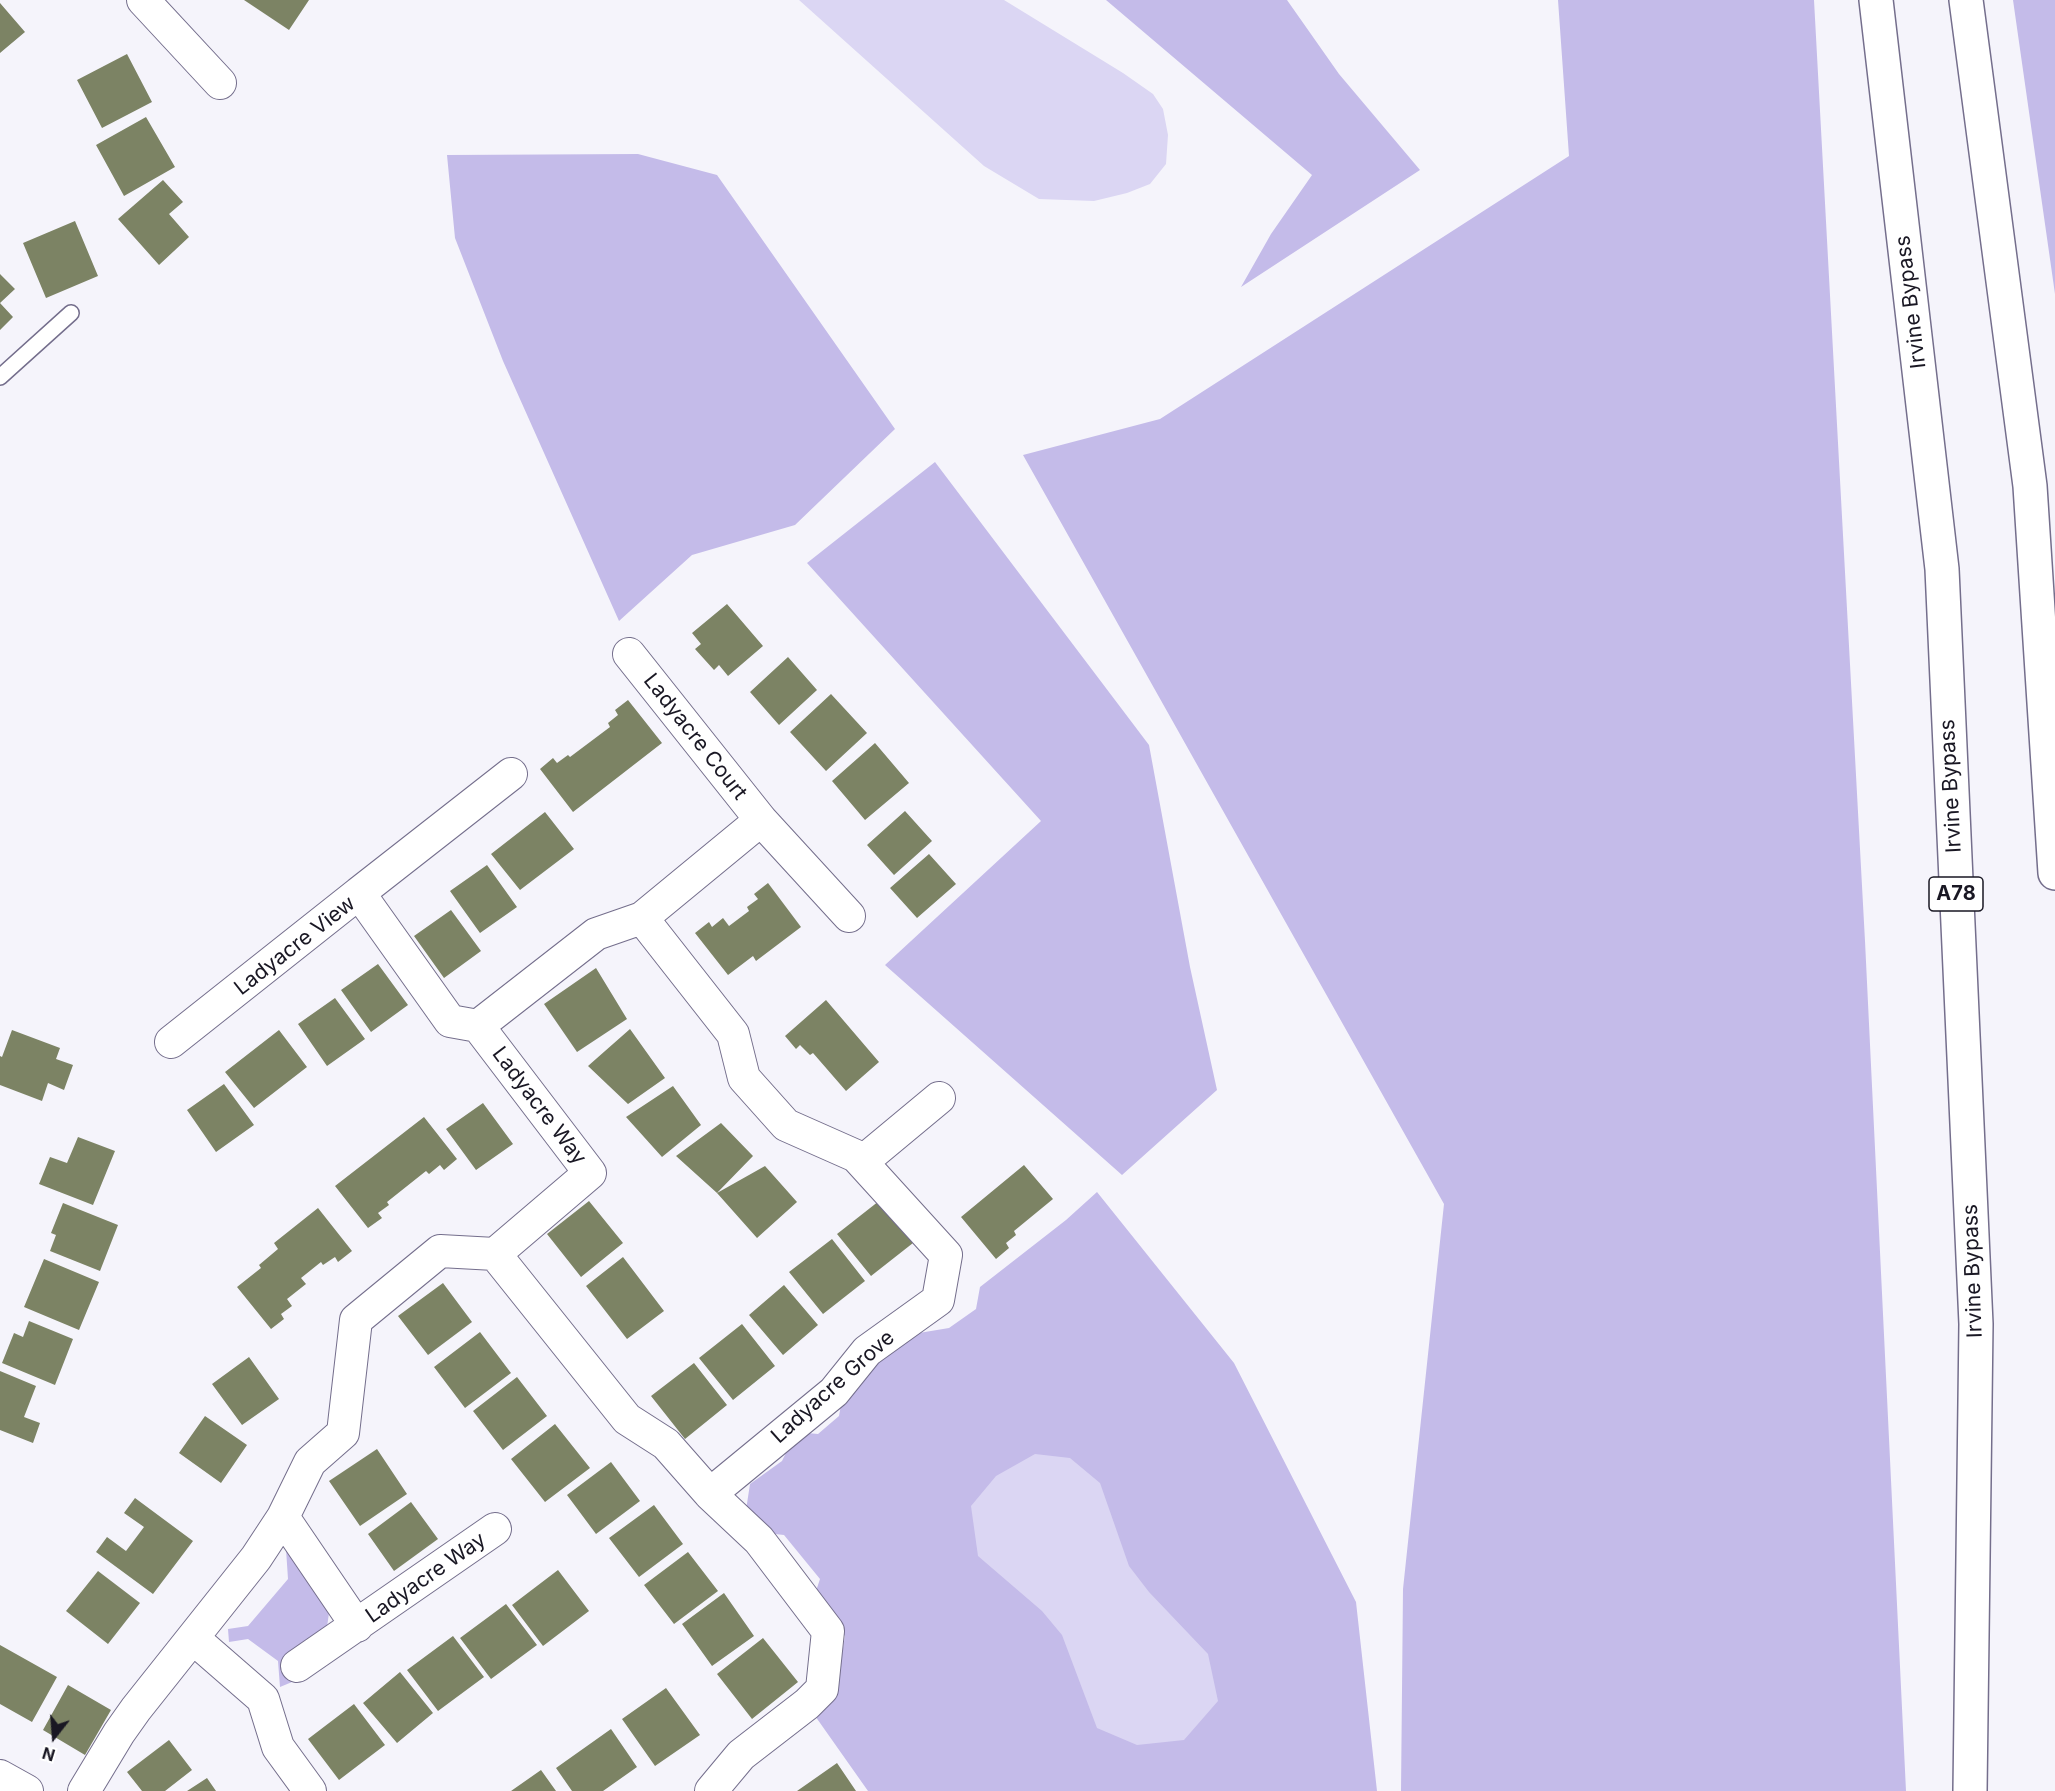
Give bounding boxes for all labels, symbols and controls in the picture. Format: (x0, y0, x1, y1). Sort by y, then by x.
street label: Irvine Bypass (1890, 234, 1932, 370)
street label: Ladyacre Court (638, 669, 752, 805)
street label: Irvine Bypass (1935, 718, 1967, 854)
road number: A78 (1929, 877, 1983, 911)
street label: Ladyacre View (230, 891, 360, 1001)
street label: Ladyacre Way (487, 1042, 591, 1170)
street label: Irvine Bypass (1958, 1204, 1988, 1338)
street label: Ladyacre Grove (766, 1325, 900, 1449)
street label: Ladyacre Way (361, 1527, 491, 1629)
north arrow (24, 1707, 84, 1767)
text: N (40, 1743, 58, 1766)

